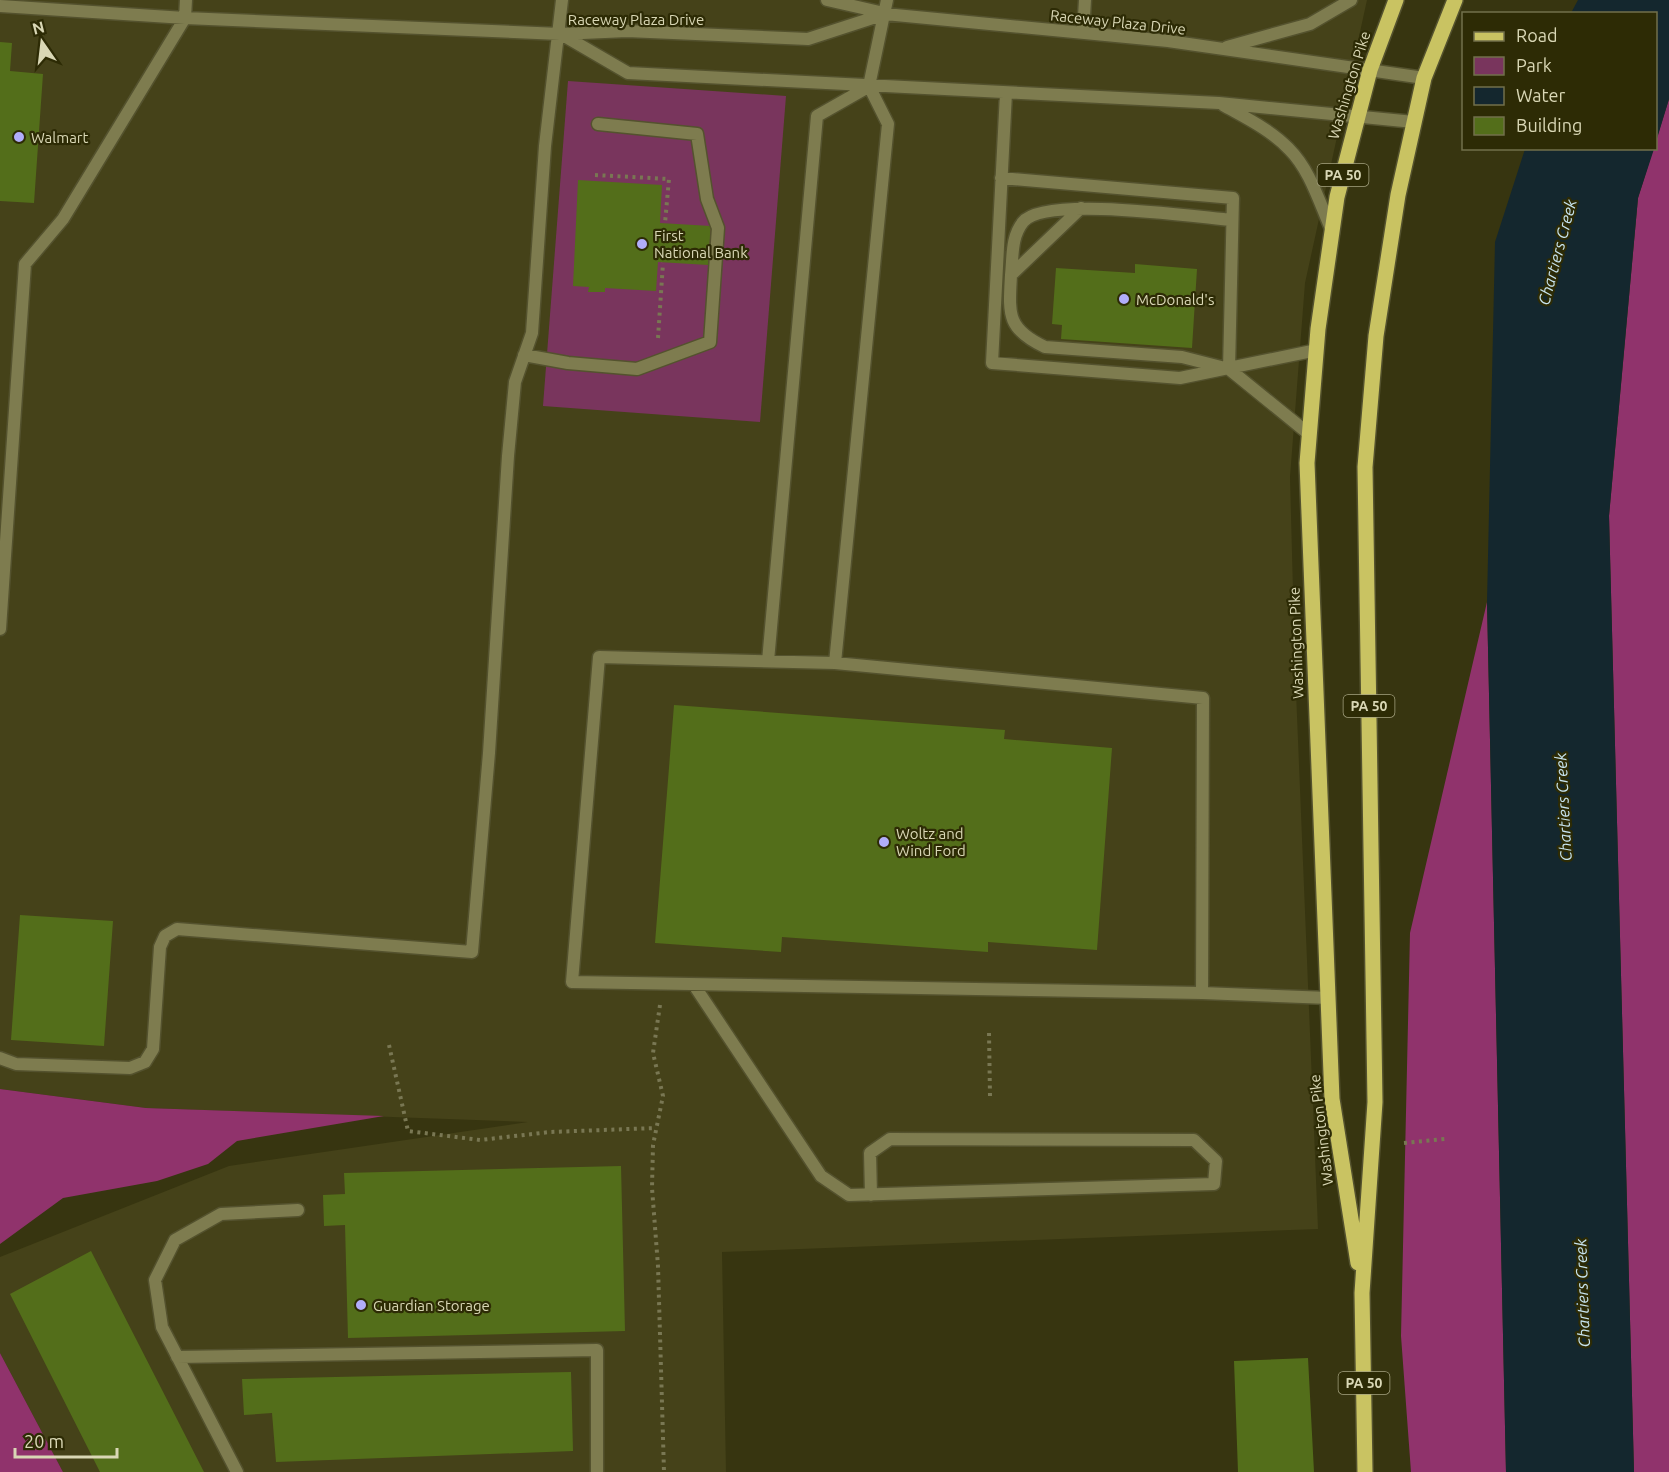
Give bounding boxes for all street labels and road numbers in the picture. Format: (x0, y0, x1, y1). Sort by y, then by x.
street label: Raceway Plaza Drive (1049, 6, 1187, 38)
street label: Raceway Plaza Drive (568, 11, 704, 28)
street label: Washington Pike (1324, 29, 1374, 141)
road number: PA 50 (1318, 164, 1368, 186)
street label: Washington Pike (1286, 587, 1306, 699)
road number: PA 50 (1344, 695, 1394, 717)
street label: Washington Pike (1306, 1073, 1336, 1187)
road number: PA 50 (1338, 1372, 1390, 1394)

